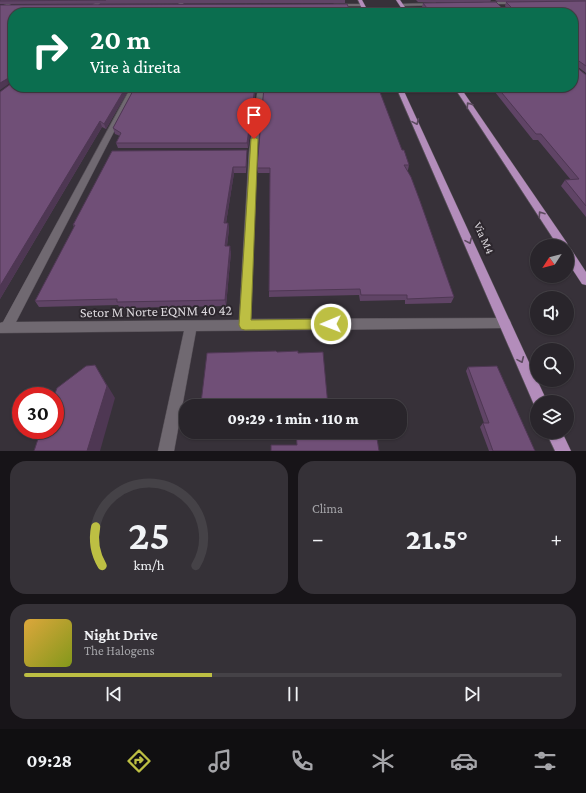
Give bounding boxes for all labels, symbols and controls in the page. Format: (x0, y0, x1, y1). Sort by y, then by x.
icon: right (24, 24, 76, 76)
text: 20 m (90, 24, 150, 55)
text: Vire à direita (90, 57, 181, 77)
pin (237, 98, 271, 139)
one-way arrow (467, 103, 474, 110)
icon: arrive (243, 104, 265, 126)
one-way arrow (411, 118, 419, 126)
one-way arrow (539, 211, 546, 218)
street label: Via M4 (471, 220, 497, 256)
one-way arrow (464, 238, 472, 245)
north arrow (530, 239, 574, 283)
map controls (530, 239, 574, 439)
button: sound (530, 291, 574, 335)
street label: Setor M Norte EQNM 40 42 (80, 302, 233, 320)
position arrow (310, 303, 352, 345)
button: search (530, 343, 574, 387)
one-way arrow (517, 356, 525, 363)
speed limit sign: 30 (12, 387, 64, 439)
button: layers (530, 395, 574, 439)
text: 09:29 · 1 min · 110 m (227, 411, 359, 427)
text: Clima (312, 501, 343, 516)
text: 25 (128, 511, 170, 557)
text: 21.5° (406, 522, 468, 555)
text: − (312, 526, 324, 551)
text: + (550, 526, 562, 551)
text: km/h (134, 556, 165, 572)
text: Night Drive (84, 627, 158, 643)
text: The Halogens (84, 643, 155, 658)
icon: previous (103, 683, 125, 705)
icon: pause (282, 683, 304, 705)
icon: next (461, 683, 483, 705)
icon: directions (125, 747, 153, 775)
icon: music (206, 747, 234, 775)
icon: phone (288, 747, 316, 775)
icon: climate (369, 747, 397, 775)
icon: car (450, 747, 478, 775)
icon: filters (531, 747, 559, 775)
text: 09:28 (27, 751, 72, 771)

